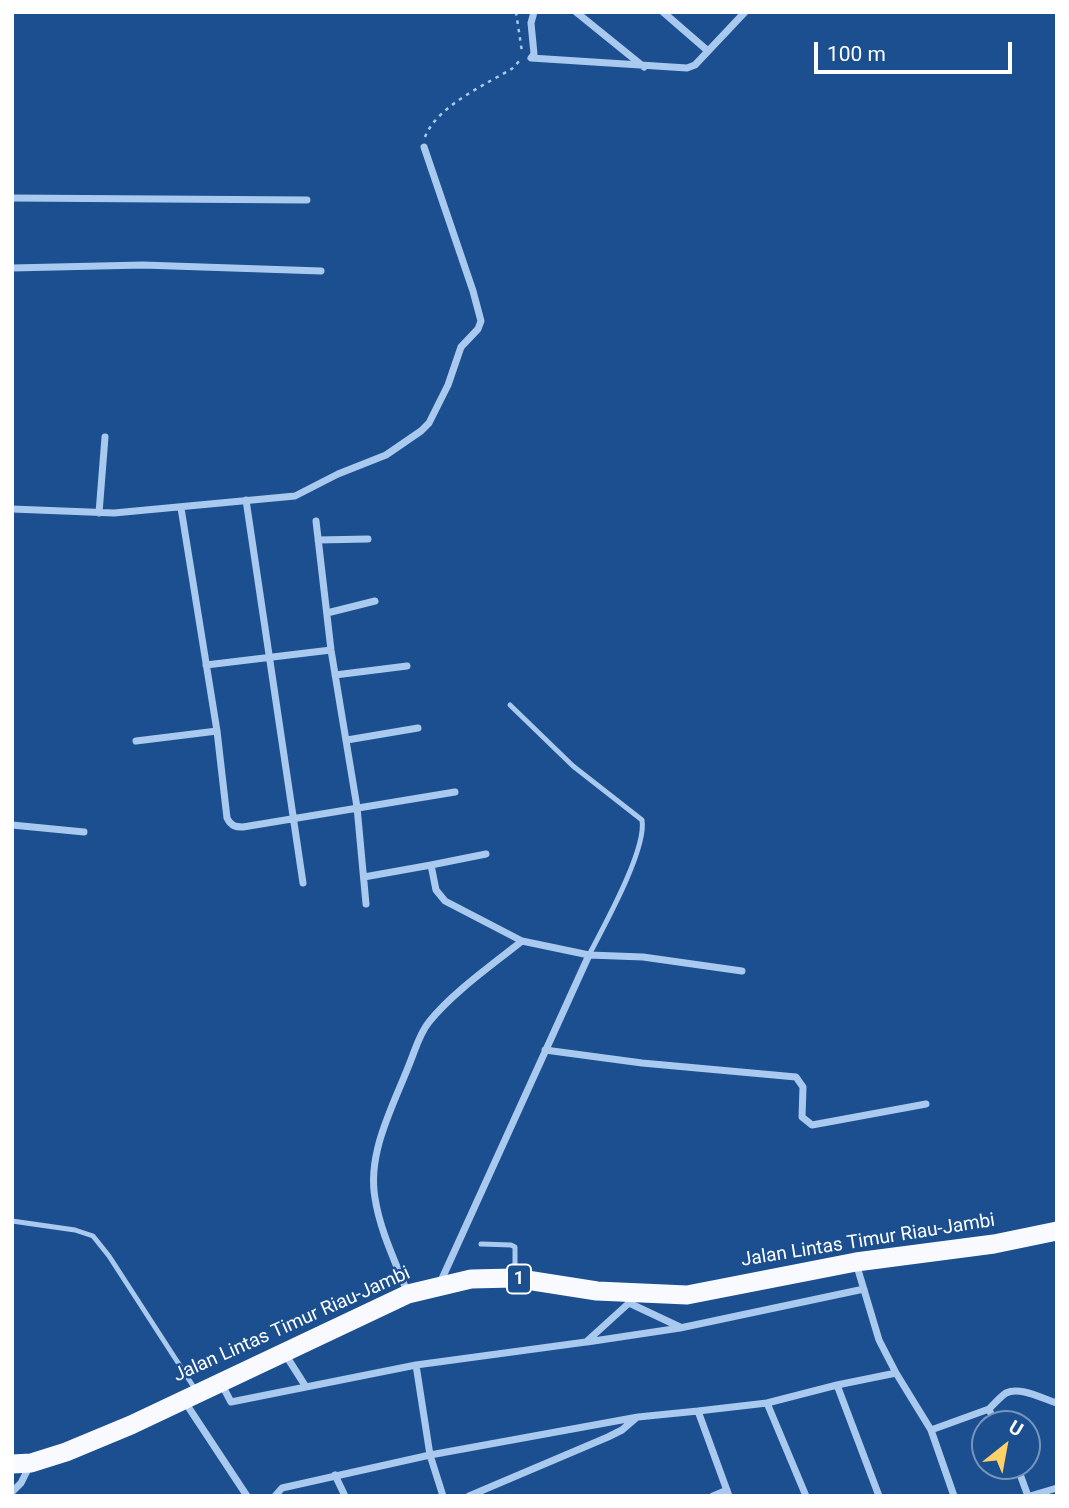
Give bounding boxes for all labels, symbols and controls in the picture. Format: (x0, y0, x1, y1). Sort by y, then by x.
scale bar (817, 28, 1015, 72)
text: 100 m (827, 42, 886, 66)
street label: Jalan Lintas Timur Riau-Jambi (739, 1210, 997, 1272)
street label: Jalan Lintas Timur Riau-Jambi (170, 1262, 414, 1388)
road number: 1 (507, 1264, 531, 1294)
north arrow (971, 1410, 1041, 1480)
text: U (1005, 1415, 1027, 1441)

